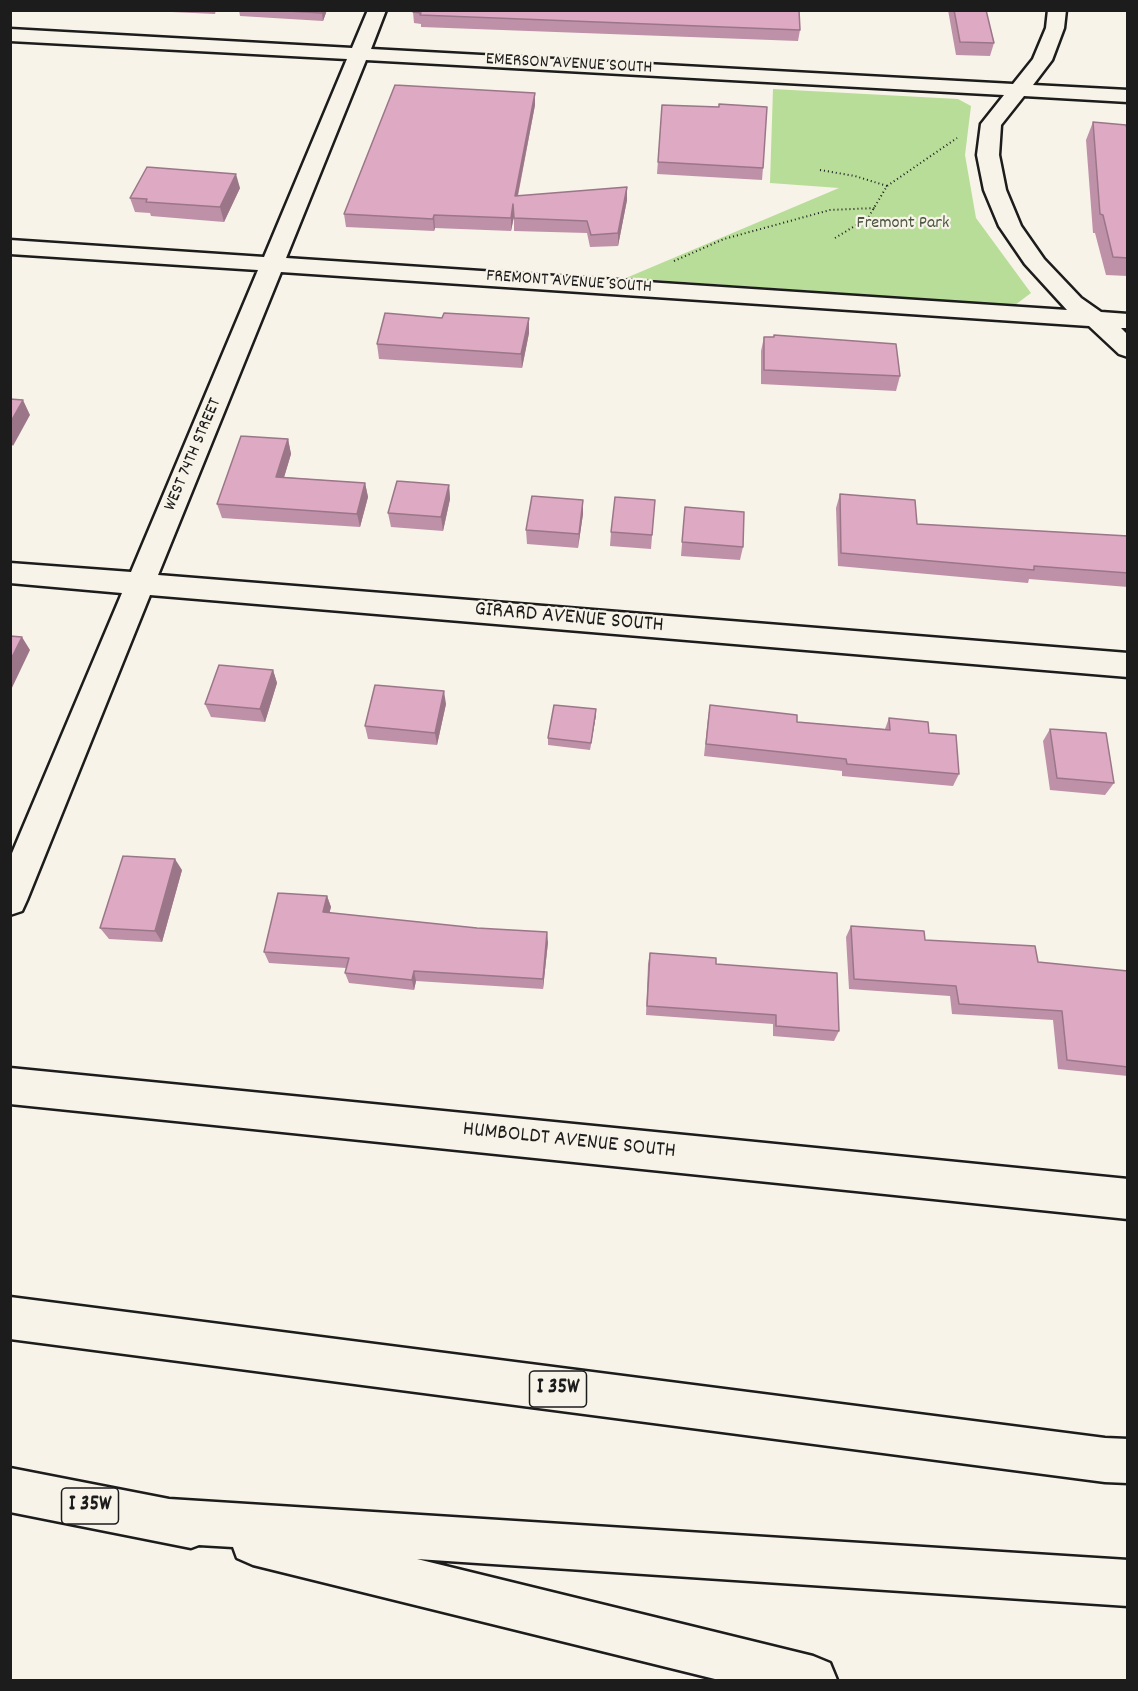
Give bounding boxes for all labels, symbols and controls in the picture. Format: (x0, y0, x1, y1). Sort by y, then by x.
street label: EMERSON AVENUE SOUTH (485, 50, 653, 80)
park label: Fremont Park (857, 214, 949, 236)
street label: FREMONT AVENUE SOUTH (485, 266, 653, 300)
street label: WEST 74TH STREET (161, 395, 227, 515)
street label: GIRARD AVENUE SOUTH (473, 598, 665, 640)
street label: HUMBOLDT AVENUE SOUTH (461, 1118, 677, 1166)
road number: I 35W (530, 1371, 586, 1407)
road number: I 35W (62, 1488, 118, 1524)

